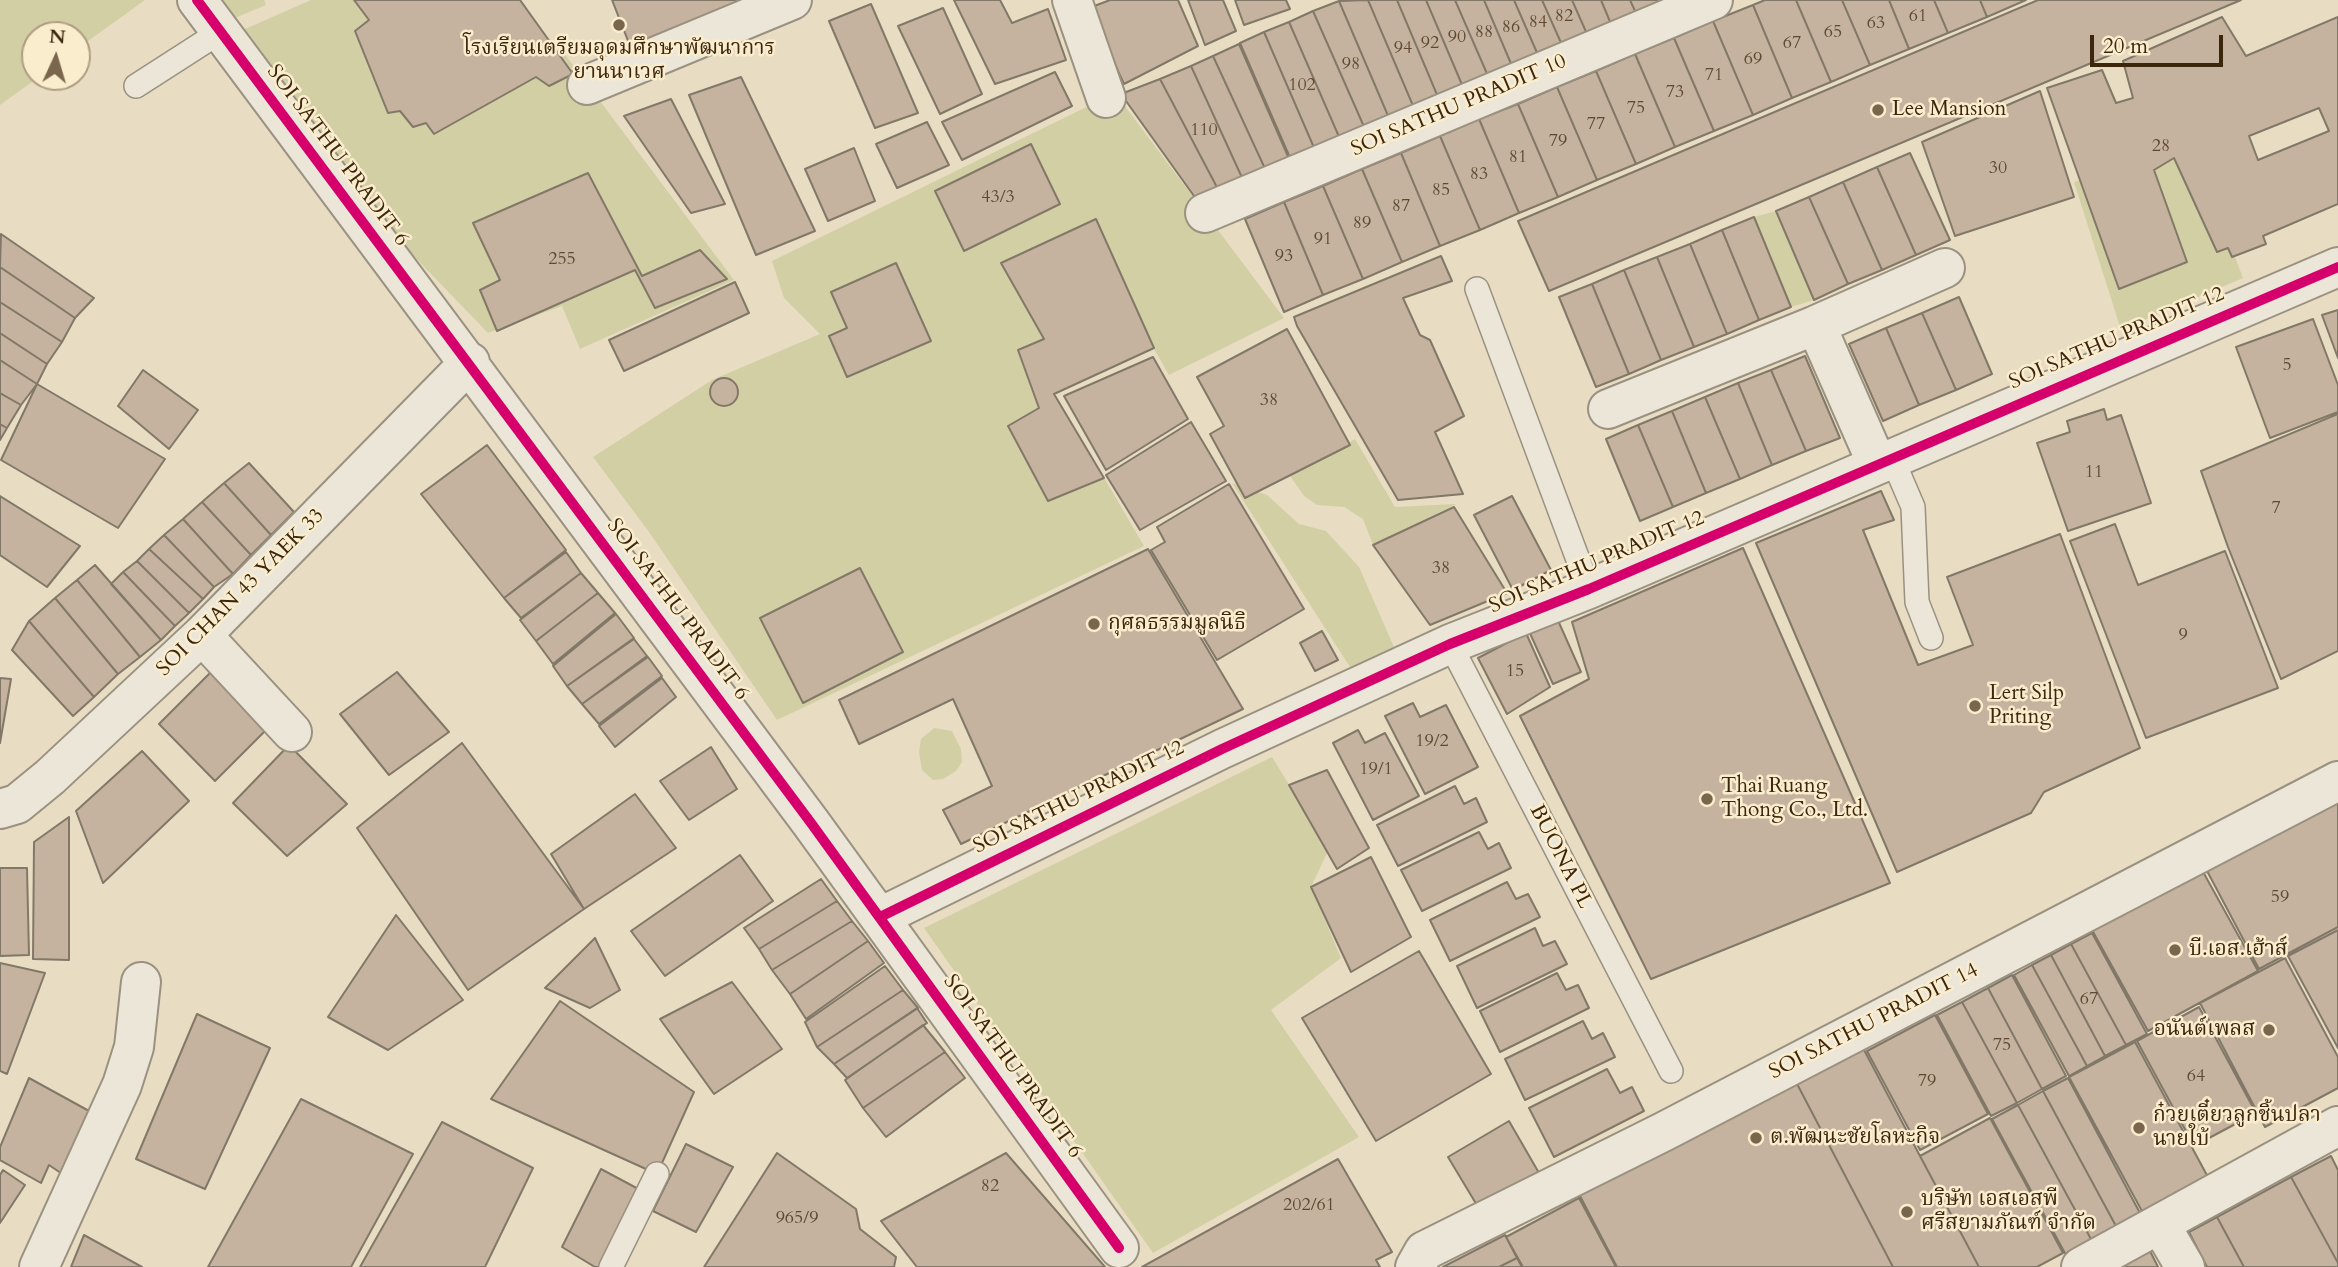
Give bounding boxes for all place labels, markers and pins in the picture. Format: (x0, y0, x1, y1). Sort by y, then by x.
marker: โรงเรียนเตรียมอุดมศึกษาพัฒนาการ ยานนาเวศ (611, 17, 627, 33)
place label: โรงเรียนเตรียมอุดมศึกษาพัฒนาการ ยานนาเวศ (463, 36, 775, 86)
place label: Lee Mansion (1892, 97, 2006, 123)
marker: Lee Mansion (1870, 102, 1886, 118)
place label: กุศลธรรมมูลนิธิ (1108, 611, 1246, 637)
marker: กุศลธรรมมูลนิธิ (1086, 616, 1102, 632)
place label: Lert Silp Priting (1989, 681, 2064, 731)
marker: Lert Silp Priting (1967, 698, 1983, 714)
place label: Thai Ruang Thong Co., Ltd. (1721, 774, 1868, 824)
marker: Thai Ruang Thong Co., Ltd. (1699, 791, 1715, 807)
place label: บี.เอส.เฮ้าส์ (2189, 937, 2288, 963)
marker: บี.เอส.เฮ้าส์ (2167, 942, 2183, 958)
place label: อนันต์เพลส (2154, 1017, 2255, 1043)
marker: อนันต์เพลส (2261, 1022, 2277, 1038)
place label: ก๋วยเตี๋ยวลูกชิ้นปลา นายใบ้ (2153, 1103, 2321, 1153)
marker: ก๋วยเตี๋ยวลูกชิ้นปลา นายใบ้ (2131, 1120, 2147, 1136)
place label: ต.พัฒนะชัยโลหะกิจ (1770, 1125, 1940, 1151)
marker: ต.พัฒนะชัยโลหะกิจ (1748, 1130, 1764, 1146)
place label: บริษัท เอสเอสพี ศรีสยามภัณฑ์ จำกัด (1921, 1187, 2096, 1237)
marker: บริษัท เอสเอสพี ศรีสยามภัณฑ์ จำกัด (1899, 1204, 1915, 1220)

